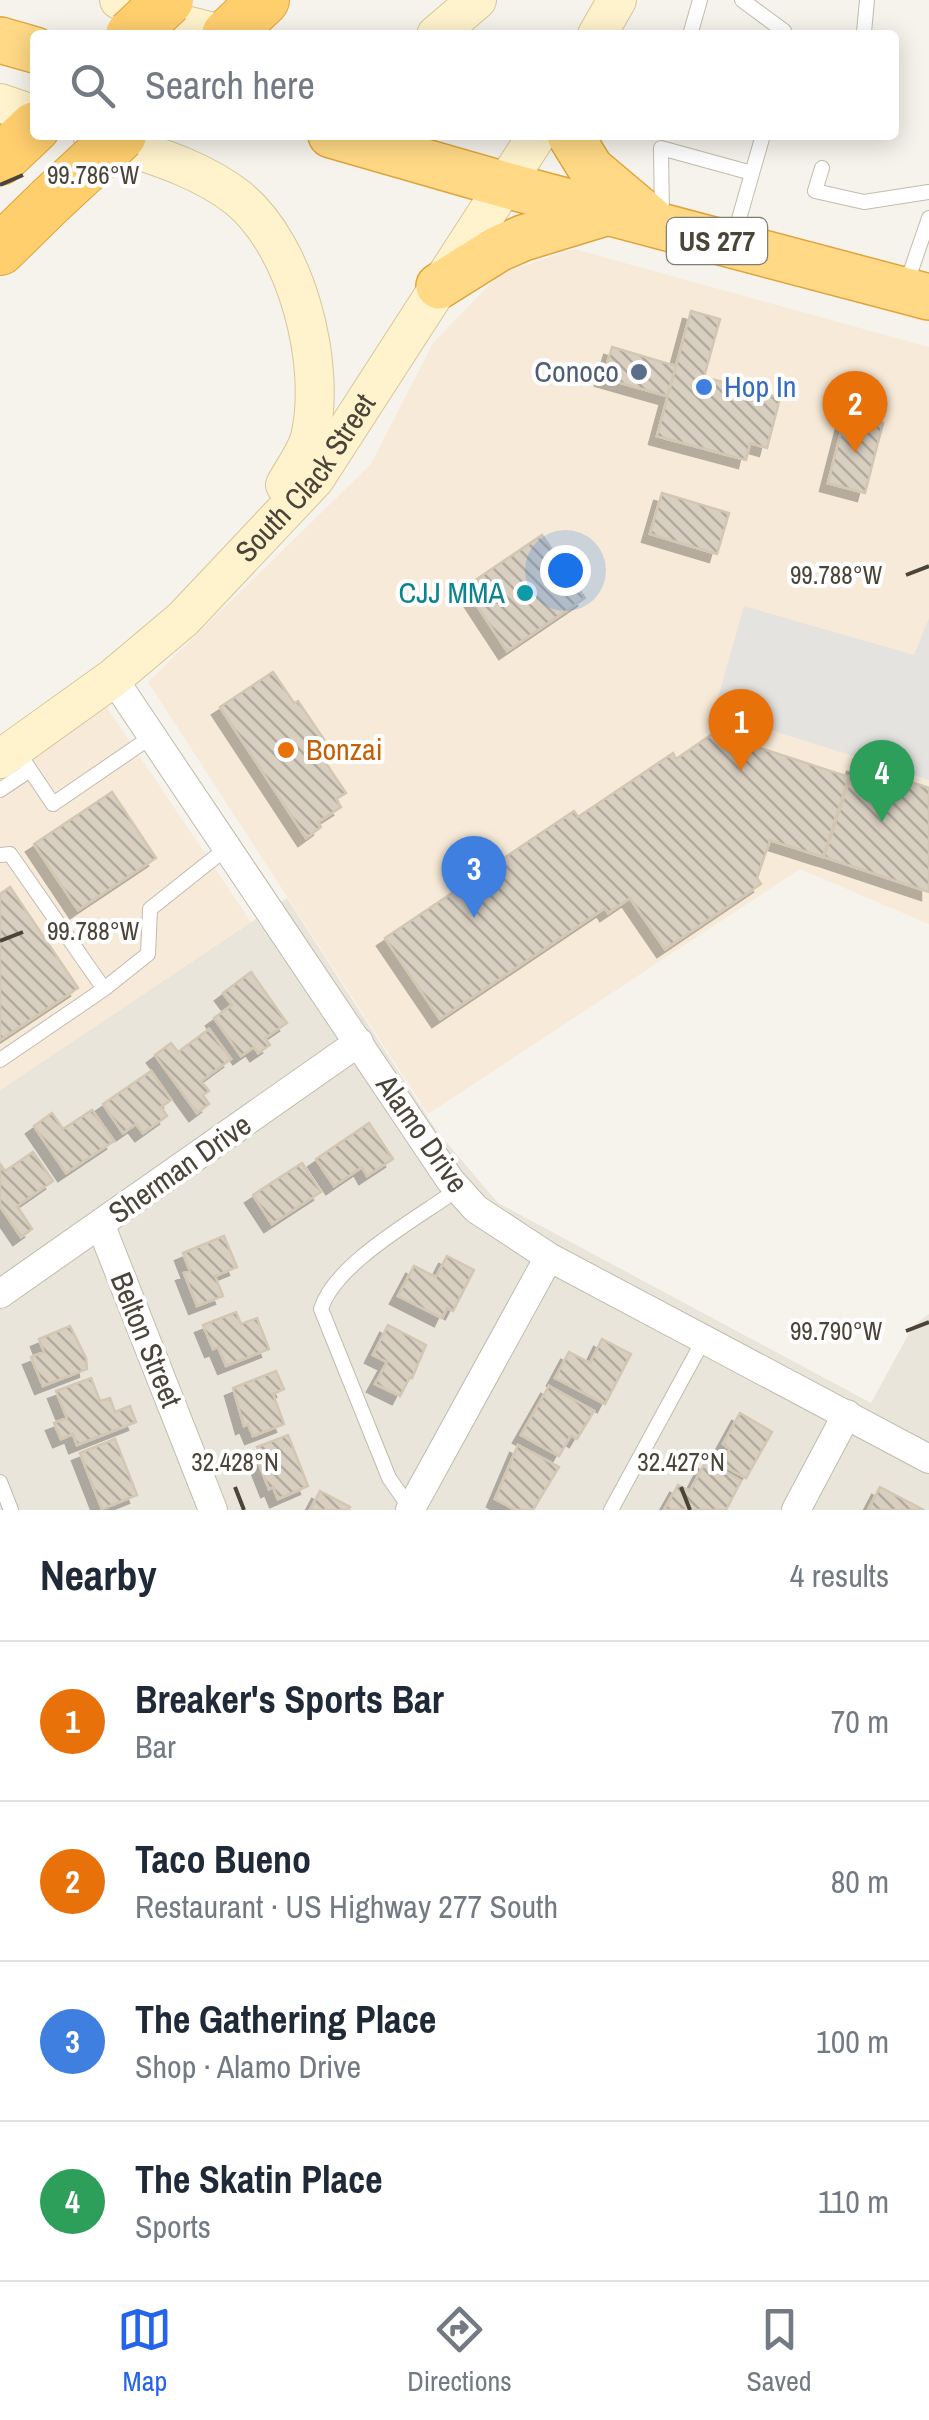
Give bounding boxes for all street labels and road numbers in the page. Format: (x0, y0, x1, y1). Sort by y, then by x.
road number: US 277 (667, 218, 767, 264)
street label: South Clack Street (226, 385, 384, 570)
street label: Alamo Drive (367, 1066, 478, 1200)
street label: Sherman Drive (100, 1104, 259, 1232)
street label: Belton Street (102, 1266, 192, 1413)

